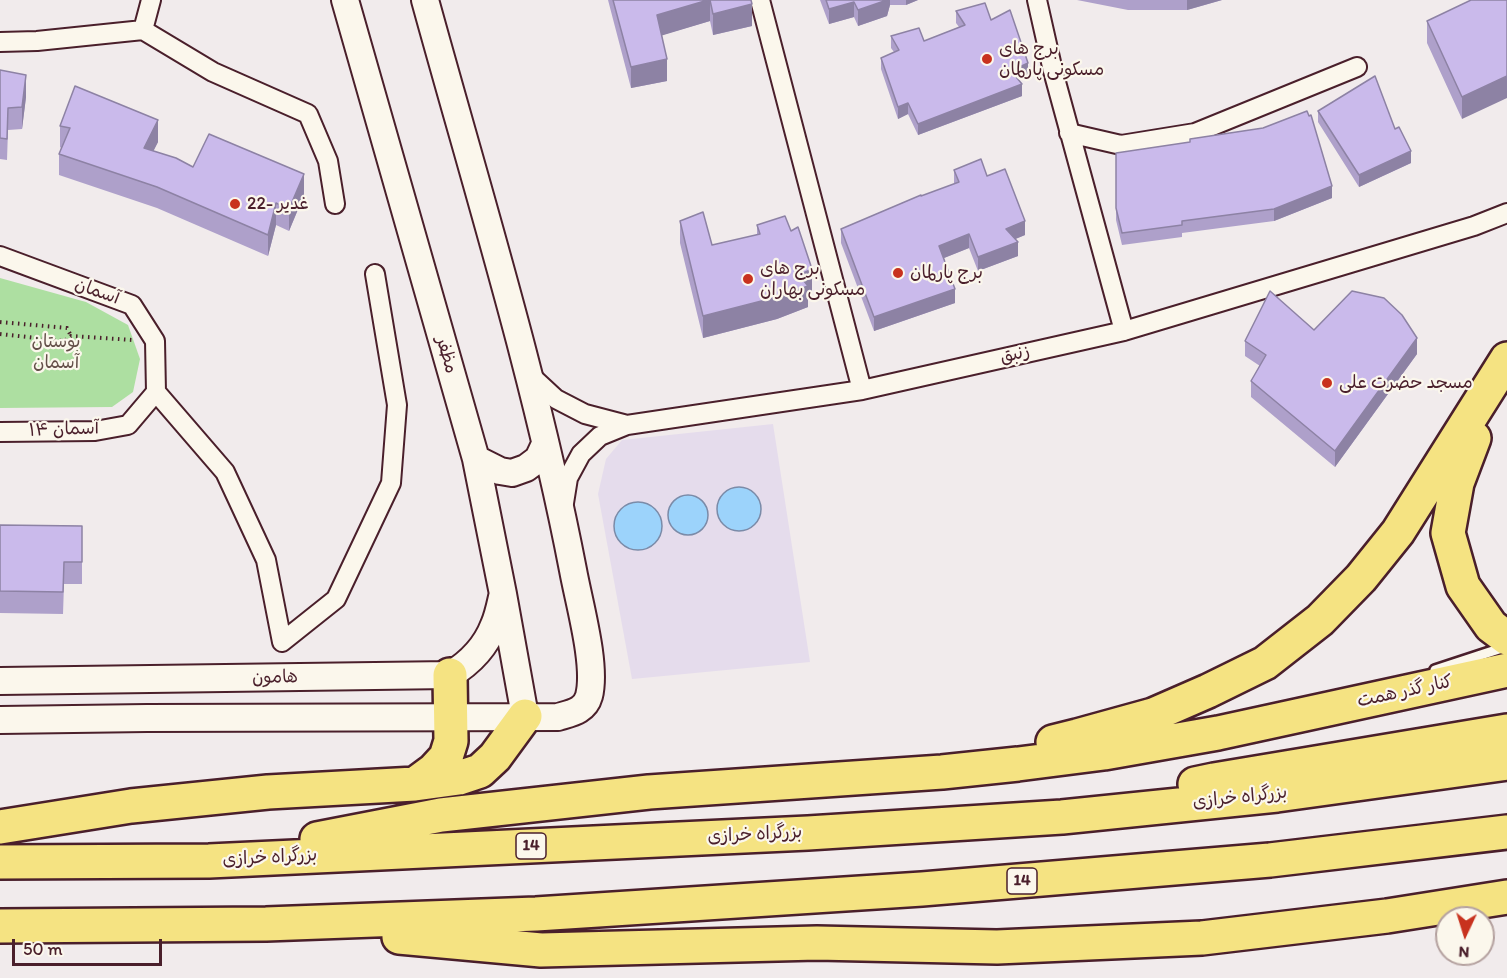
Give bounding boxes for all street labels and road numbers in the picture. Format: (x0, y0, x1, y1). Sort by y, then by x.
street label: آسمان (72, 274, 122, 310)
street label: مظفر (430, 334, 462, 376)
street label: زنبق (998, 341, 1032, 369)
street label: آسمان ۱۴ (28, 418, 100, 442)
street label: هامون (252, 667, 298, 689)
street label: کنار گذر همت (1355, 671, 1455, 713)
street label: بزرگراه خرازی (1192, 782, 1288, 814)
street label: بزرگراه خرازی (707, 822, 803, 848)
road number: 14 (516, 833, 546, 859)
street label: بزرگراه خرازی (222, 845, 318, 871)
road number: 14 (1007, 868, 1037, 894)

